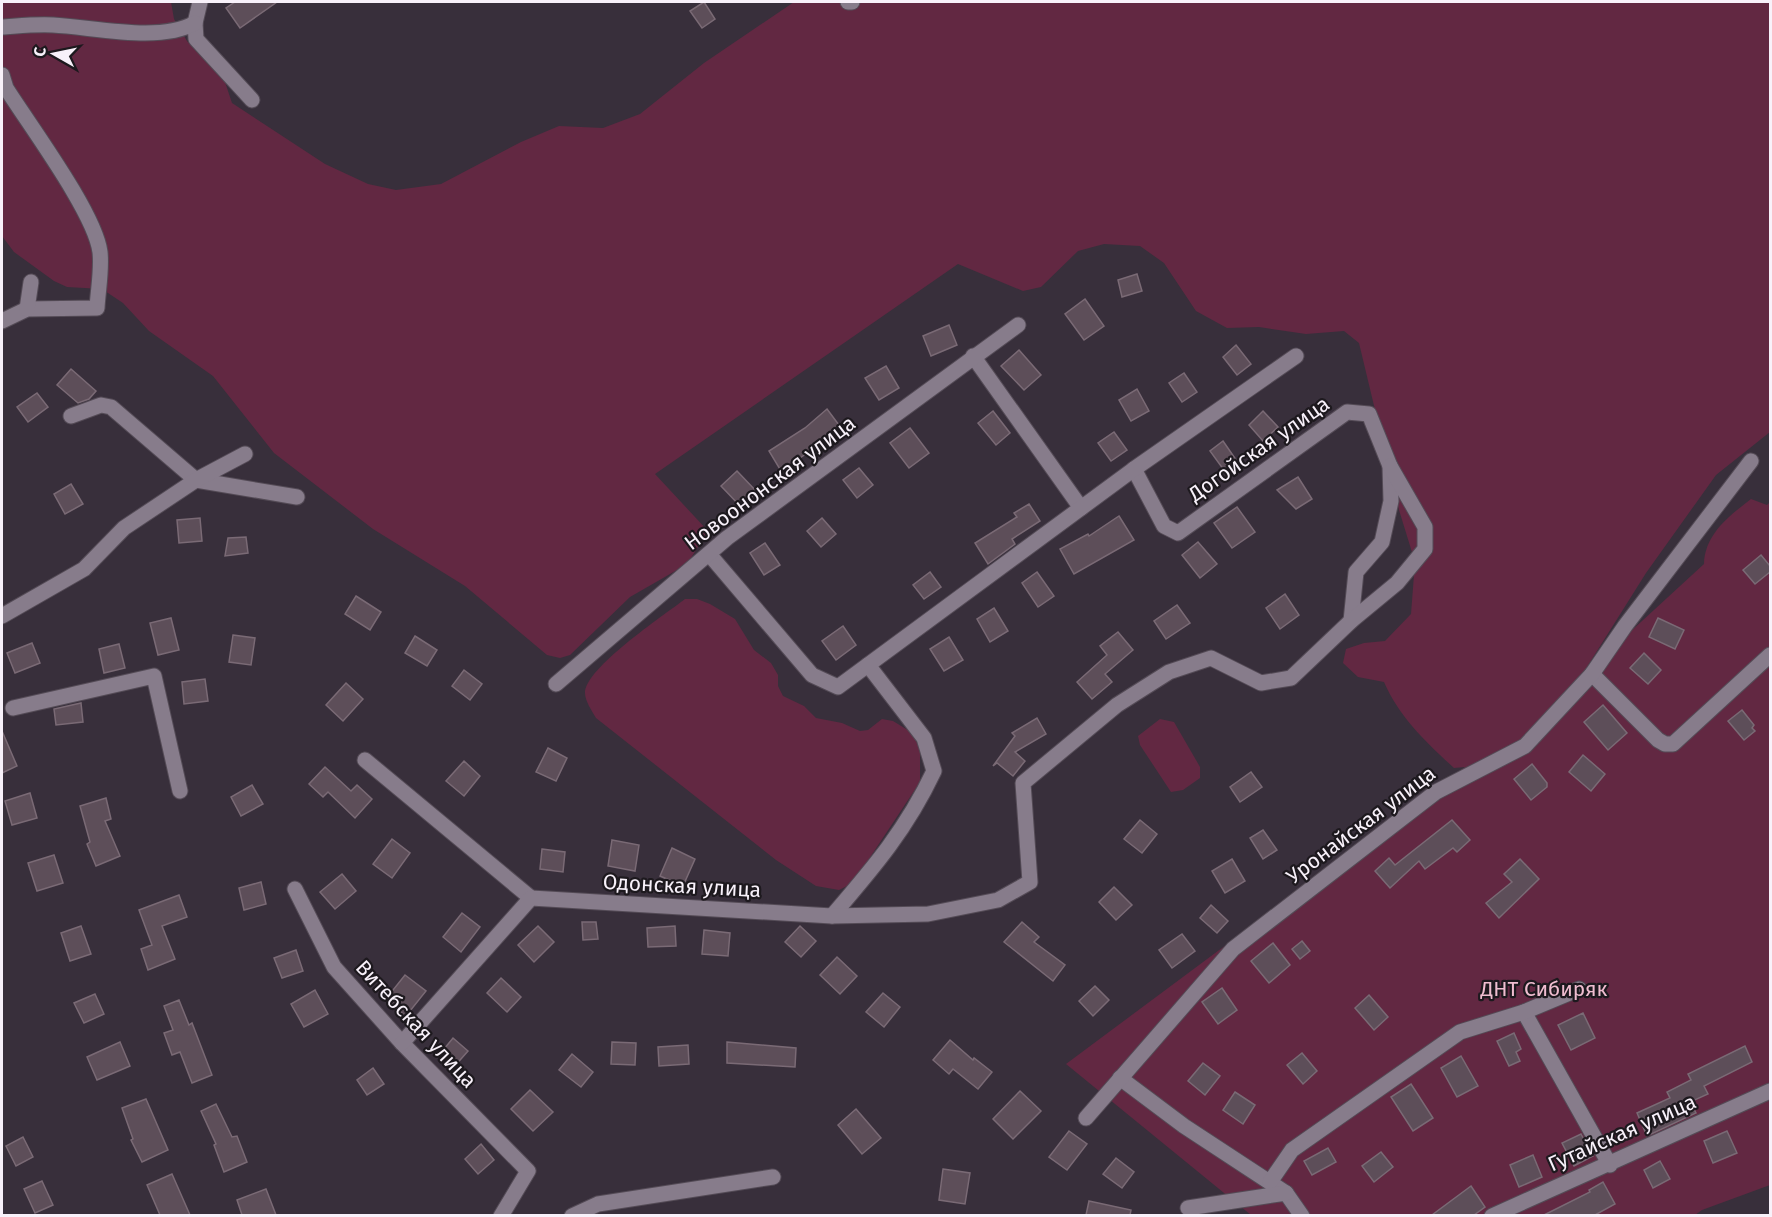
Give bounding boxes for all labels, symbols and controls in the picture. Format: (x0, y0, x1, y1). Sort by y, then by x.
north arrow (24, 24, 84, 84)
text: С (30, 45, 50, 58)
street label: Догойская улица (1183, 391, 1335, 508)
street label: Новоононская улица (679, 410, 861, 556)
street label: Уронайская улица (1281, 760, 1441, 890)
street label: Одонская улица (602, 869, 762, 903)
street label: Витебская улица (350, 955, 482, 1093)
park label: ДНТ Сибиряк (1479, 976, 1608, 1002)
street label: Гутайская улица (1544, 1089, 1700, 1177)

